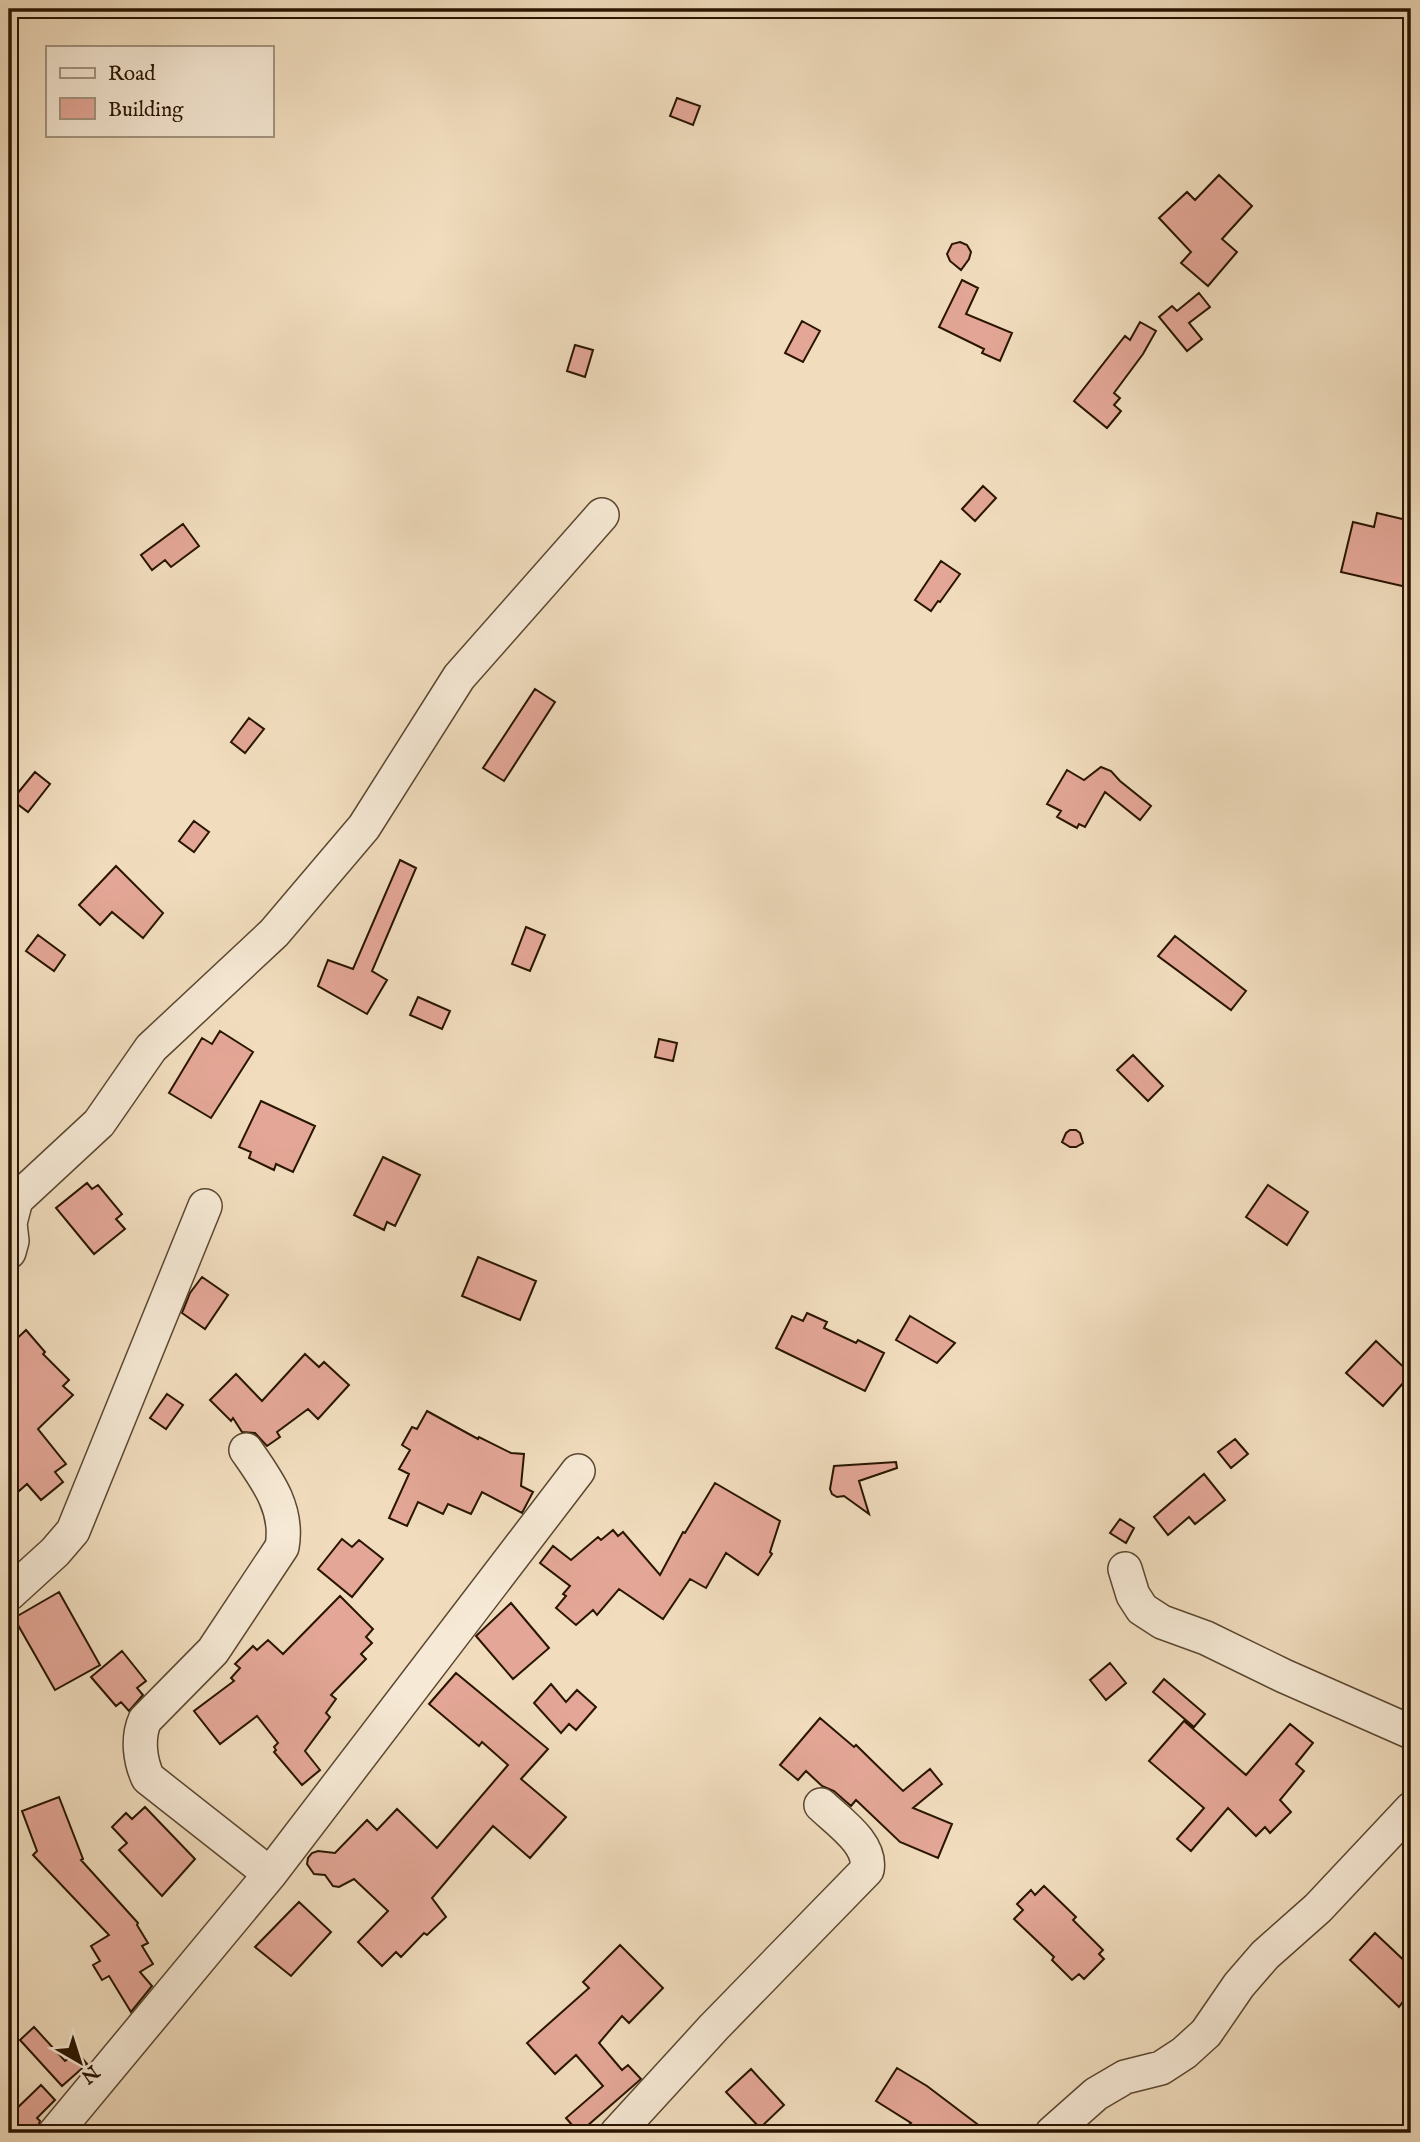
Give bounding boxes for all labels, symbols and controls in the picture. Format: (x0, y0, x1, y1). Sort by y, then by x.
legend (46, 46, 273, 136)
text: Road (108, 61, 156, 88)
text: Building (108, 97, 184, 124)
north arrow (46, 2026, 116, 2096)
text: N (75, 2059, 104, 2089)

